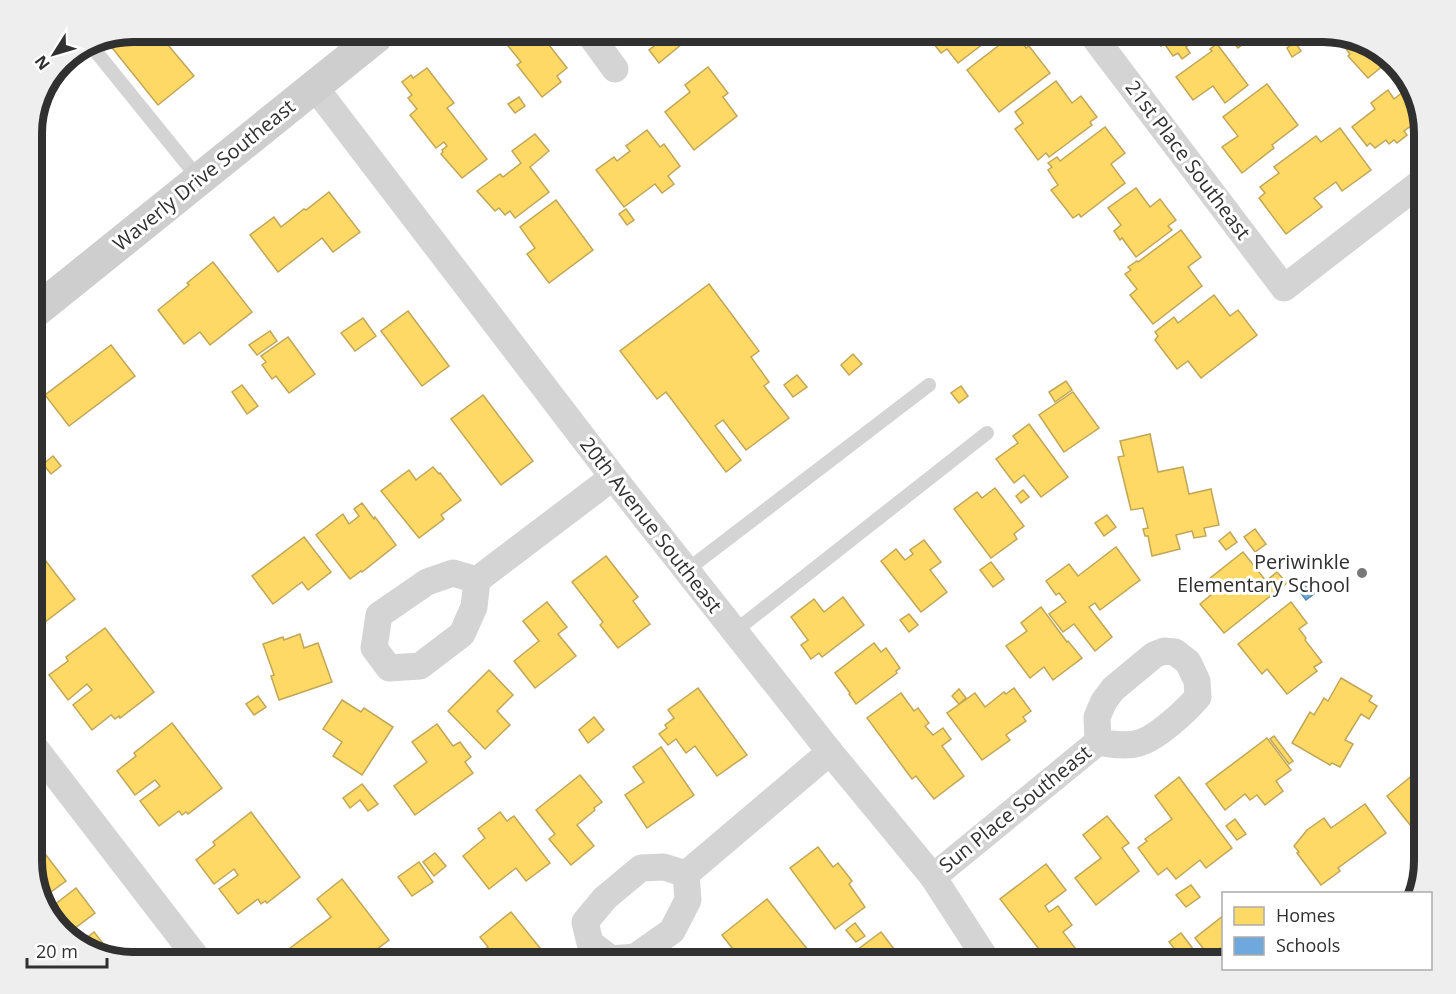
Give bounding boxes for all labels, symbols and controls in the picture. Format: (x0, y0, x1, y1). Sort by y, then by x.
north arrow (24, 24, 84, 84)
text: N (29, 51, 55, 75)
street label: 21st Place Southeast (1120, 75, 1257, 245)
street label: Waverly Drive Southeast (107, 93, 300, 257)
street label: 20th Avenue Southeast (574, 431, 729, 618)
place label: Periwinkle Elementary School (1177, 548, 1350, 598)
marker: Periwinkle Elementary School (1355, 566, 1369, 580)
street label: Sun Place Southeast (933, 739, 1096, 878)
legend (1222, 892, 1432, 970)
text: Homes (1276, 903, 1335, 927)
scale bar (27, 931, 106, 969)
text: Schools (1276, 933, 1340, 957)
text: 20 m (36, 939, 78, 963)

